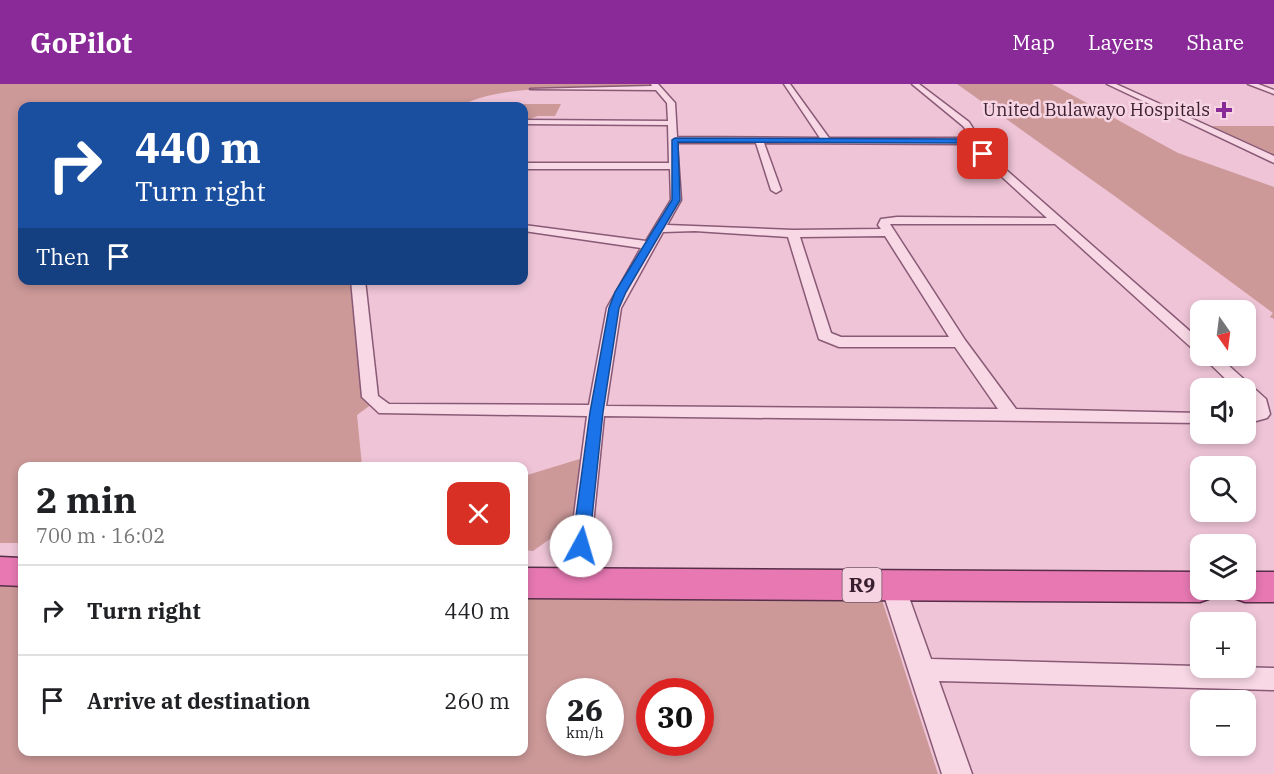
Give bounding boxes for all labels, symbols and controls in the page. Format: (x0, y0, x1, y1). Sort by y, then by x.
text: GoPilot (30, 24, 132, 61)
text: Map (1012, 28, 1055, 56)
text: Layers (1088, 28, 1154, 56)
text: Share (1187, 28, 1244, 56)
place label: United Bulawayo Hospitals (983, 98, 1210, 121)
marker: United Bulawayo Hospitals (1215, 101, 1233, 119)
text: 440 m (135, 120, 261, 175)
icon: right (36, 126, 114, 204)
pin (957, 128, 1008, 179)
icon: arrive (966, 137, 999, 170)
text: Turn right (135, 173, 266, 208)
icon: arrive (102, 240, 135, 273)
text: Then (36, 242, 90, 271)
north arrow (1190, 300, 1256, 366)
map controls (1190, 300, 1256, 756)
button: sound (1190, 378, 1256, 444)
button: search (1190, 456, 1256, 522)
text: 2 min (36, 476, 137, 523)
button: close (447, 482, 510, 545)
position arrow (549, 514, 613, 578)
text: 700 m · 16:02 (36, 522, 165, 549)
button: layers (1190, 534, 1256, 600)
road number: R9 (842, 568, 882, 602)
icon: right (36, 594, 69, 627)
text: Turn right (87, 596, 201, 625)
text: 440 m (444, 596, 510, 625)
button: + (1190, 612, 1256, 678)
speed limit sign: 30 (636, 678, 714, 756)
icon: arrive (36, 684, 69, 717)
text: Arrive at destination (87, 686, 310, 715)
text: 260 m (444, 686, 510, 715)
text: 26 (567, 690, 603, 729)
button: − (1190, 690, 1256, 756)
text: km/h (566, 723, 604, 742)

